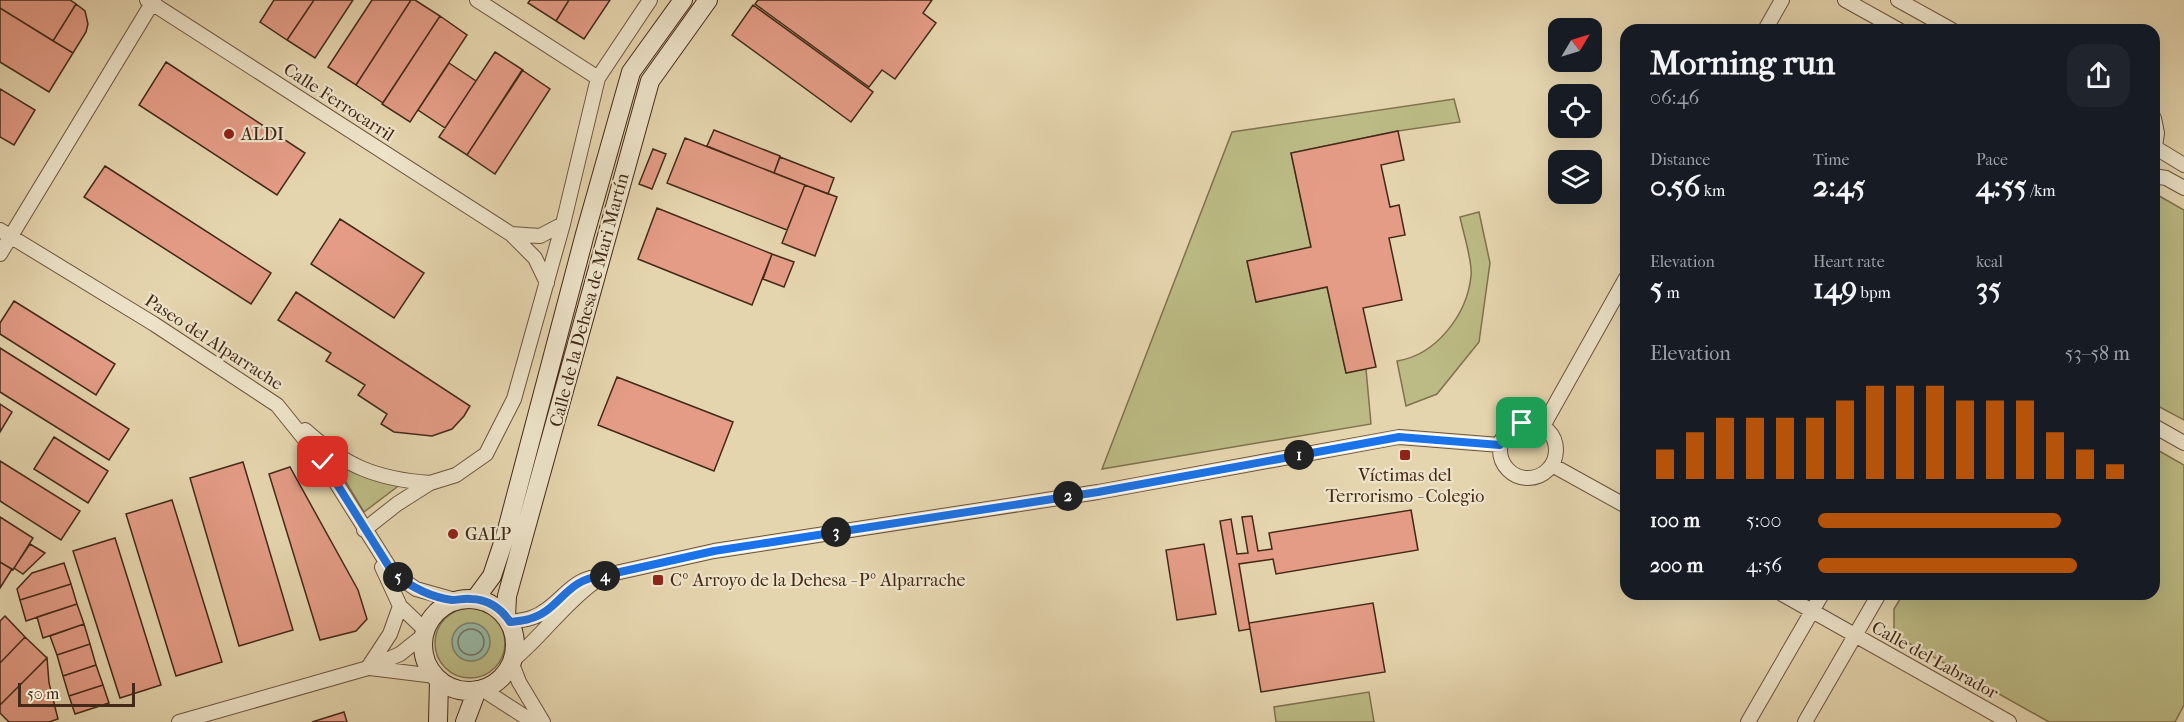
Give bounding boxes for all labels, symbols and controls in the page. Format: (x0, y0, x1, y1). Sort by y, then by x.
north arrow (1548, 18, 1602, 72)
map controls (1548, 18, 1602, 204)
text: Morning run (1650, 44, 1835, 83)
button: share (2067, 44, 2130, 107)
street label: Calle Ferrocarril (279, 59, 398, 146)
button: locate (1548, 84, 1602, 138)
text: 06:46 (1650, 86, 1699, 109)
place label: ALDI (240, 124, 284, 145)
marker: ALDI (222, 127, 236, 141)
button: layers (1548, 150, 1602, 204)
text: Distance (1650, 150, 1710, 169)
text: Time (1813, 150, 1849, 169)
text: Pace (1976, 150, 2008, 169)
text: 0.56 (1650, 169, 1700, 204)
text: 2:45 (1813, 169, 1866, 204)
text: 4:55 (1976, 169, 2027, 204)
street label: Calle de la Dehesa de Mari Martín (545, 170, 634, 429)
text: km (1700, 181, 1725, 200)
text: /km (2027, 181, 2056, 200)
text: Elevation (1650, 252, 1715, 271)
text: Heart rate (1813, 252, 1885, 271)
text: kcal (1976, 252, 2003, 271)
text: 5 (1650, 271, 1663, 306)
text: 149 (1813, 271, 1857, 306)
text: 35 (1976, 271, 2001, 306)
text: m (1663, 283, 1680, 302)
text: bpm (1857, 283, 1891, 302)
street label: Paseo del Alparrache (141, 290, 287, 395)
text: Elevation (1650, 342, 1731, 365)
text: 53–58 m (2065, 342, 2130, 365)
pin (1496, 397, 1547, 448)
icon: arrive (1505, 406, 1538, 439)
pin (297, 436, 348, 487)
pin: 1 (1284, 440, 1314, 470)
icon: check (306, 445, 339, 478)
text: 1 (1296, 445, 1302, 464)
marker: Víctimas del Terrorismo - Colegio (1398, 448, 1412, 462)
place label: Víctimas del Terrorismo - Colegio (1326, 465, 1484, 507)
pin: 2 (1053, 481, 1083, 511)
text: 2 (1064, 486, 1072, 505)
text: 100 m (1650, 509, 1700, 532)
text: 5:00 (1746, 509, 1782, 532)
pin: 3 (821, 517, 851, 547)
text: 3 (833, 522, 839, 541)
place label: GALP (465, 524, 511, 545)
marker: GALP (446, 527, 460, 541)
text: 200 m (1650, 554, 1703, 577)
text: 4:56 (1746, 554, 1782, 577)
pin: 4 (590, 561, 620, 591)
pin: 5 (383, 562, 413, 592)
text: 4 (600, 566, 610, 585)
text: 5 (395, 567, 401, 586)
place label: Cº Arroyo de la Dehesa - Pº Alparrache (670, 570, 966, 591)
marker: Cº Arroyo de la Dehesa - Pº Alparrache (651, 573, 665, 587)
street label: Calle del Labrador (1868, 617, 2002, 704)
scale bar (18, 680, 135, 708)
text: 50 m (27, 684, 59, 703)

